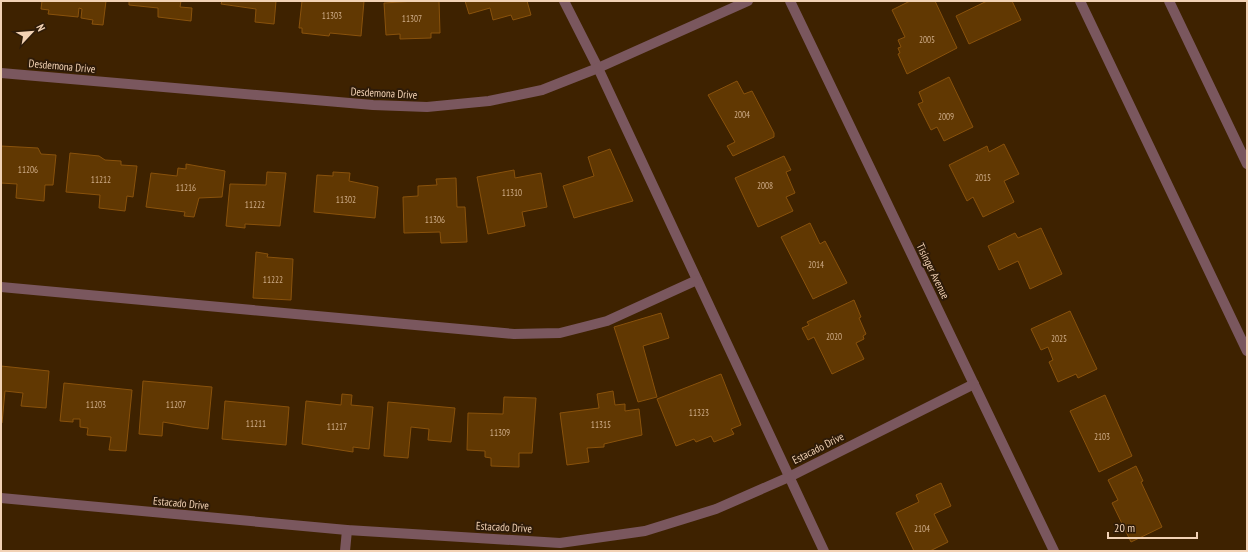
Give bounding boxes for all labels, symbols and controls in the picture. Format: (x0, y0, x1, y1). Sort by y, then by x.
house number: 11303 (322, 10, 342, 21)
north arrow (12, 12, 52, 52)
house number: 11307 (402, 13, 422, 24)
text: N (33, 22, 49, 33)
house number: 2005 (919, 34, 935, 45)
street label: Desdemona Drive (28, 56, 96, 76)
street label: Desdemona Drive (350, 84, 418, 102)
house number: 2004 (734, 109, 750, 120)
house number: 2009 (938, 111, 954, 122)
house number: 11206 (18, 164, 38, 175)
house number: 2015 (975, 172, 991, 183)
house number: 11212 (91, 174, 111, 185)
house number: 2008 (757, 180, 773, 191)
house number: 11216 (176, 182, 196, 193)
house number: 11310 (502, 187, 522, 198)
house number: 11302 (336, 194, 356, 205)
house number: 11222 (245, 199, 265, 210)
house number: 11306 (425, 214, 445, 225)
street label: Tisinger Avenue (913, 241, 953, 302)
house number: 2014 (808, 259, 824, 270)
house number: 11222 (263, 274, 283, 285)
house number: 2020 (826, 331, 842, 342)
house number: 2025 (1051, 333, 1067, 344)
house number: 11203 (86, 399, 106, 410)
house number: 11207 (166, 399, 186, 410)
house number: 11323 (689, 407, 709, 418)
house number: 11211 (246, 418, 266, 429)
house number: 11315 (591, 419, 611, 430)
house number: 11217 (327, 421, 347, 432)
house number: 11309 (490, 427, 510, 438)
street label: Estacado Drive (790, 429, 847, 467)
house number: 2103 (1094, 431, 1110, 442)
street label: Estacado Drive (152, 494, 210, 512)
scale bar (1108, 514, 1197, 540)
street label: Estacado Drive (476, 519, 533, 535)
text: 20 m (1114, 520, 1135, 535)
house number: 2104 (914, 523, 930, 534)

